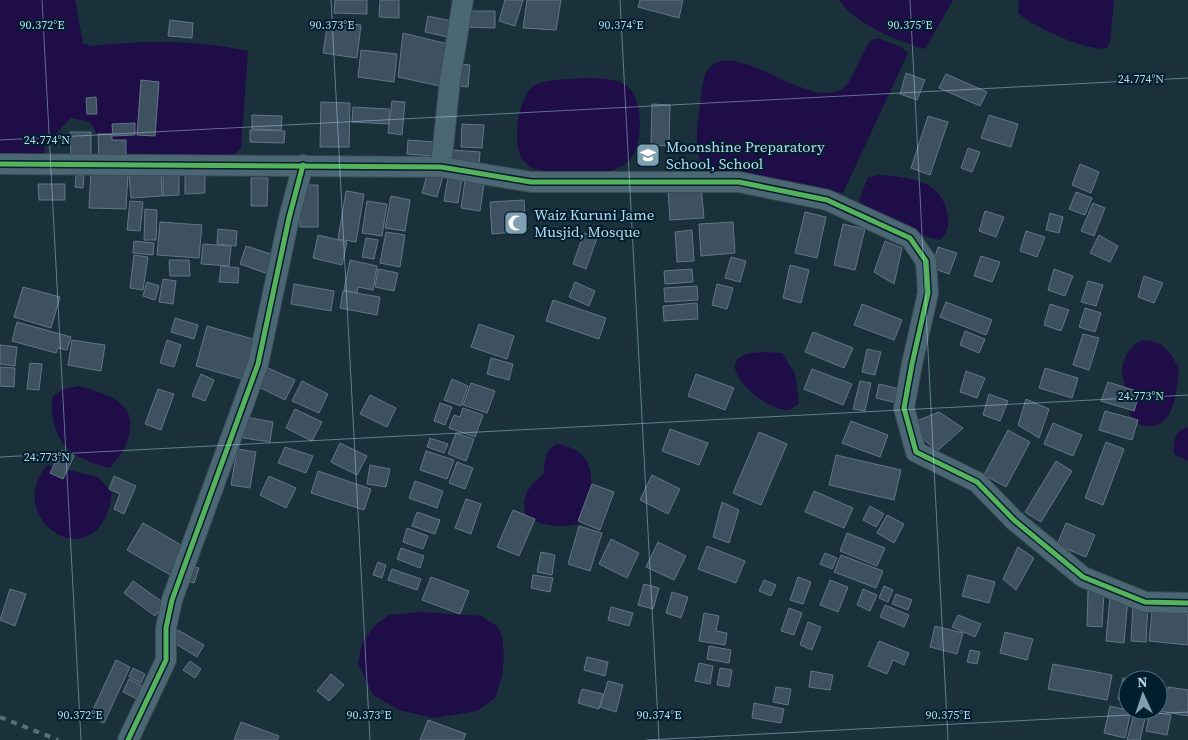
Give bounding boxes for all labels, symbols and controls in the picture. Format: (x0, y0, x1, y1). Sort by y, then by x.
text: 90.372°E (20, 17, 64, 33)
text: 90.373°E (310, 17, 354, 33)
text: 90.374°E (599, 17, 643, 33)
text: 90.375°E (888, 17, 932, 33)
text: 24.774°N (1118, 71, 1164, 87)
text: 24.774°N (24, 132, 70, 148)
place label: Moonshine Preparatory School, School (666, 136, 825, 174)
school or university icon: Moonshine Preparatory School, School (635, 142, 661, 168)
place label: Waiz Kuruni Jame Musjid, Mosque (534, 204, 655, 242)
mosque icon: Waiz Kuruni Jame Musjid, Mosque (503, 210, 529, 236)
text: 24.773°N (1118, 388, 1164, 404)
text: 24.773°N (24, 449, 70, 465)
north arrow (1118, 670, 1168, 720)
text: N (1137, 672, 1148, 692)
text: 90.372°E (58, 707, 102, 723)
text: 90.373°E (347, 707, 391, 723)
text: 90.374°E (637, 707, 681, 723)
text: 90.375°E (926, 707, 970, 723)

